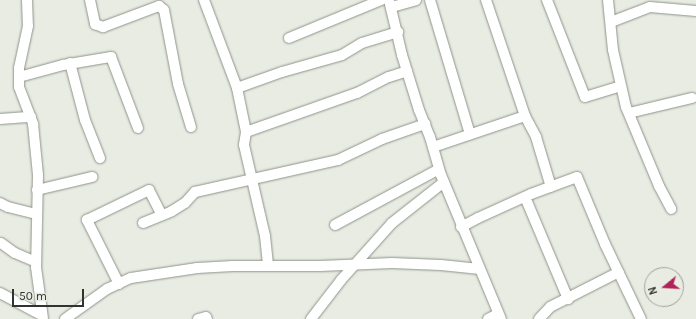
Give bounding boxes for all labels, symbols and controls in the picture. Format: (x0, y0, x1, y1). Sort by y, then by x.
north arrow (644, 267, 684, 307)
scale bar (14, 281, 86, 307)
text: N (646, 285, 660, 296)
text: 50 m (19, 289, 47, 303)

